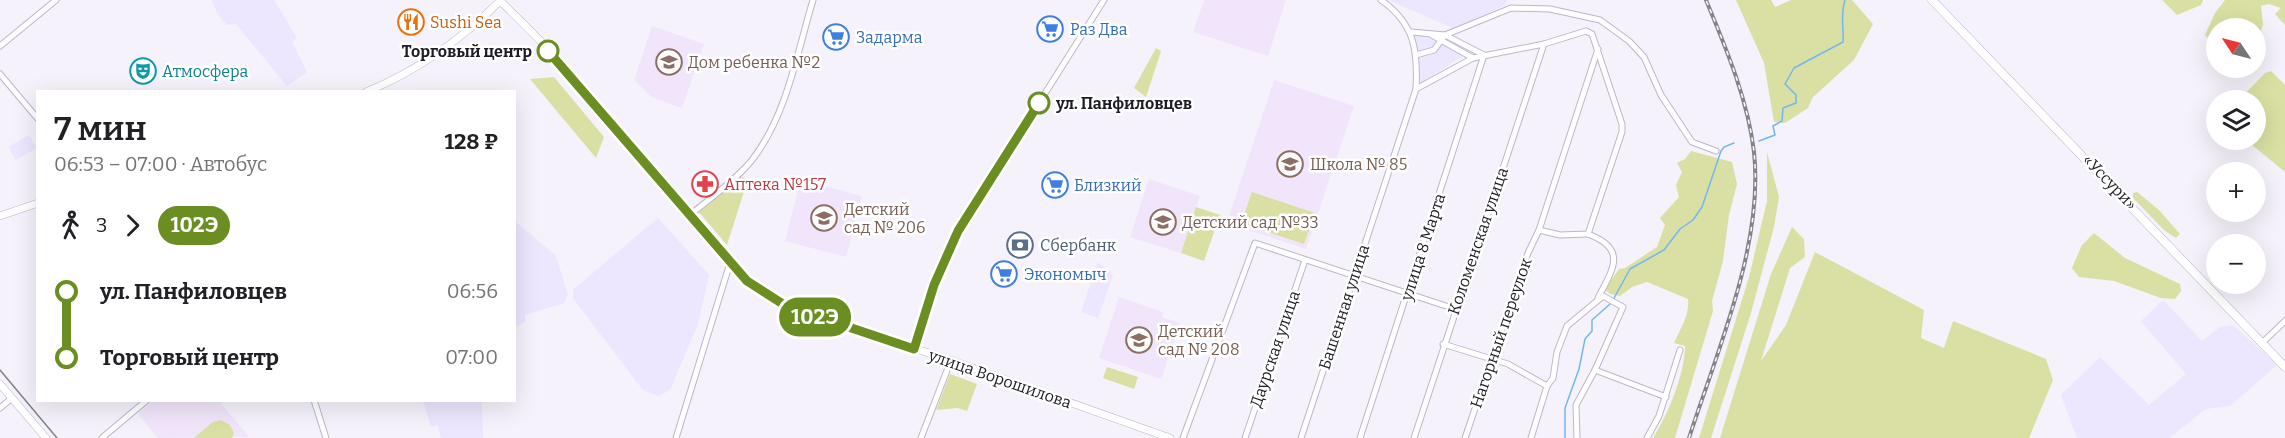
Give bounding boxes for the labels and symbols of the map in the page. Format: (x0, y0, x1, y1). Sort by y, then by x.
restaurant icon: Sushi Sea (396, 7, 426, 37)
place label: Sushi Sea (430, 13, 502, 32)
supermarket icon: Раз Два (1035, 14, 1065, 44)
north arrow (2206, 18, 2266, 78)
place label: Раз Два (1070, 20, 1128, 39)
supermarket icon: Задарма (821, 22, 851, 52)
place label: Задарма (856, 28, 923, 47)
marker: Торговый центр (537, 40, 559, 62)
place label: Торговый центр (402, 42, 532, 61)
school or university icon: Дом ребенка №2 (654, 47, 684, 77)
place label: Дом ребенка №2 (688, 53, 820, 72)
theatre icon: Атмосфера (128, 56, 158, 86)
place label: Атмосфера (162, 62, 248, 81)
marker: ул. Панфиловцев (1028, 92, 1050, 114)
place label: ул. Панфиловцев (1055, 94, 1192, 113)
school or university icon: Школа № 85 (1275, 149, 1305, 179)
street label: «Уссури» (2079, 150, 2141, 214)
place label: Школа № 85 (1310, 155, 1407, 174)
street label: Коломенская улица (1444, 165, 1512, 317)
pharmacy icon: Аптека №157 (690, 169, 720, 199)
supermarket icon: Близкий (1040, 170, 1070, 200)
place label: Аптека №157 (724, 175, 826, 194)
place label: Близкий (1074, 176, 1142, 195)
street label: улица 8 Марта (1396, 191, 1449, 304)
place label: Детский сад № 206 (844, 200, 925, 237)
school or university icon: Детский сад № 206 (809, 203, 839, 233)
school or university icon: Детский сад №33 (1148, 207, 1178, 237)
place label: Детский сад №33 (1182, 213, 1319, 232)
bank icon: Сбербанк (1005, 230, 1035, 260)
place label: Сбербанк (1040, 236, 1117, 255)
street label: Башенная улица (1315, 242, 1373, 372)
street label: Нагорный переулок (1466, 255, 1536, 411)
supermarket icon: Экономыч (989, 259, 1019, 289)
place label: Экономыч (1024, 265, 1106, 284)
street label: Даурская улица (1246, 288, 1304, 410)
line badge: 102Э (773, 298, 857, 336)
place label: Детский сад № 208 (1158, 322, 1240, 359)
school or university icon: Детский сад № 208 (1124, 325, 1154, 355)
street label: улица Ворошилова (925, 345, 1074, 412)

